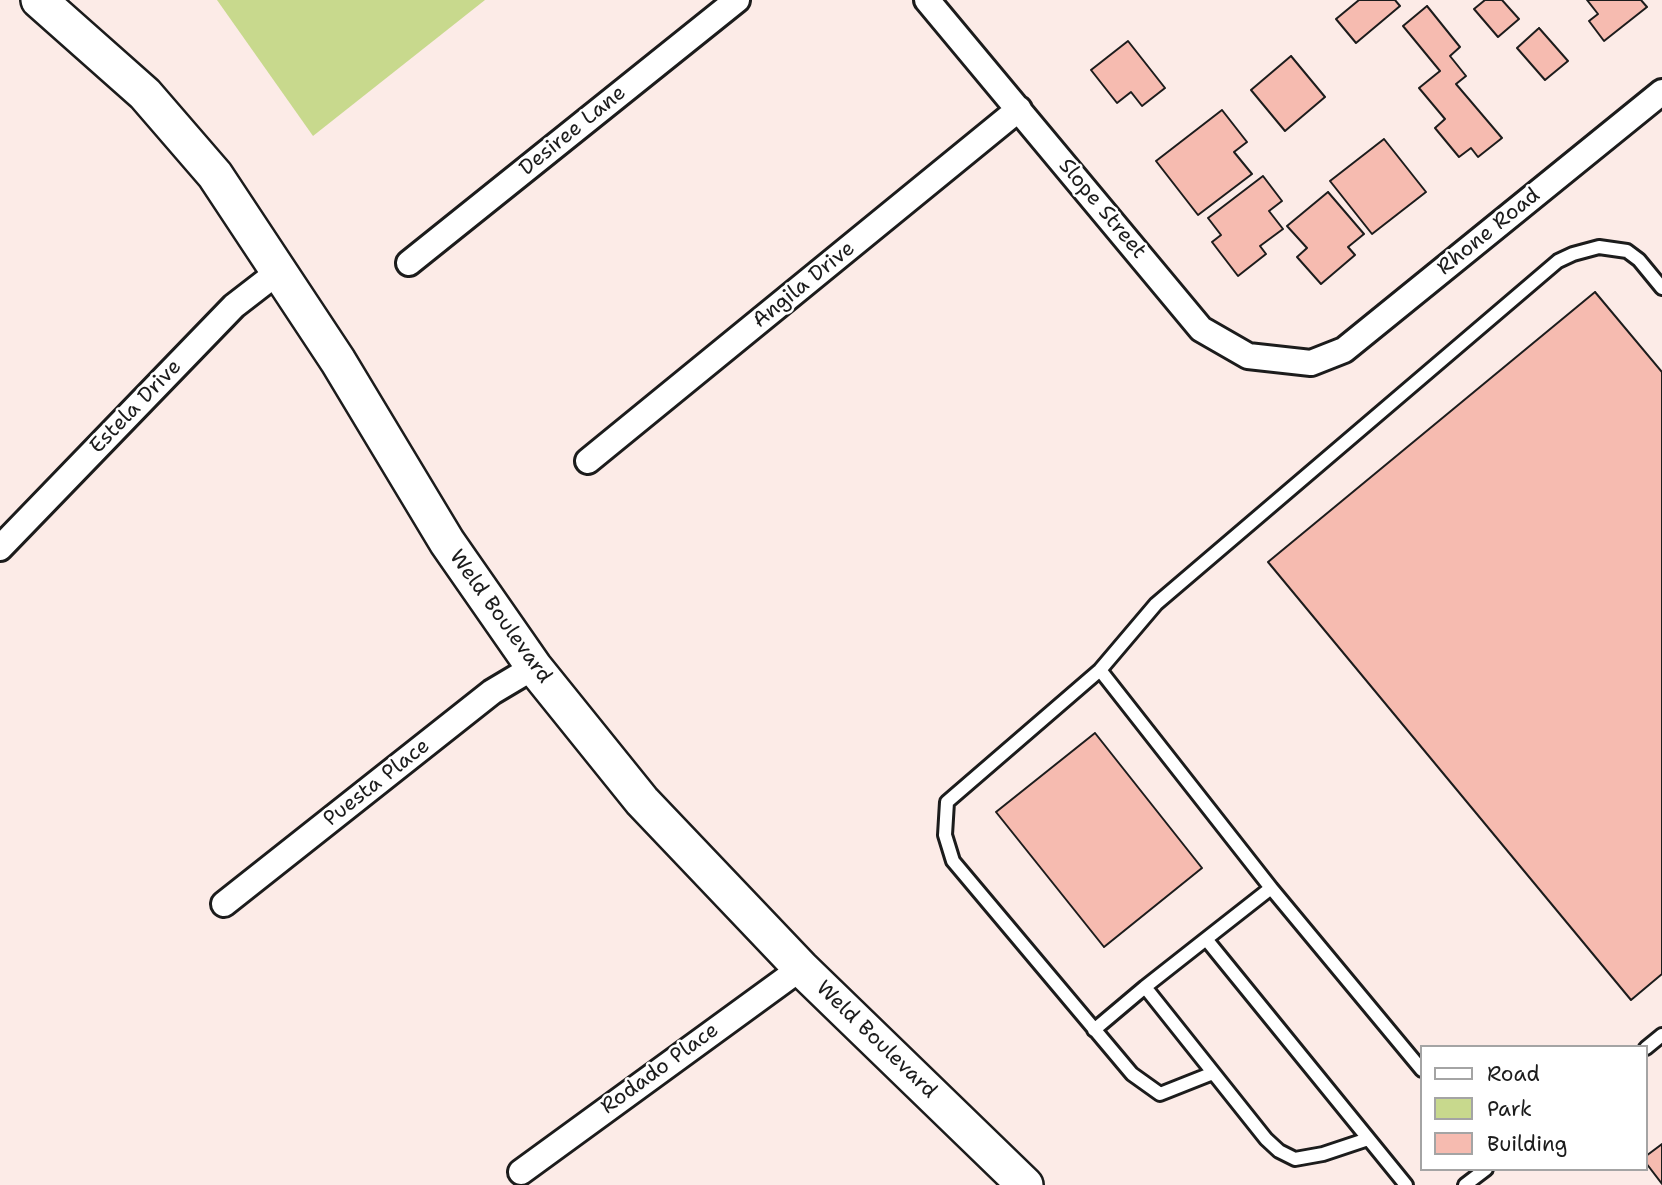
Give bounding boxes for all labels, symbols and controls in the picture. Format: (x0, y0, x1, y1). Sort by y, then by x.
street label: Desiree Lane (515, 81, 631, 181)
street label: Slope Street (1053, 154, 1151, 264)
street label: Rhone Road (1433, 183, 1545, 281)
street label: Angila Drive (748, 236, 860, 334)
street label: Estela Drive (85, 355, 187, 459)
street label: Weld Boulevard (443, 545, 557, 689)
street label: Puesta Place (319, 734, 435, 832)
street label: Weld Boulevard (810, 976, 942, 1104)
street label: Rodado Place (596, 1018, 724, 1120)
legend (1420, 1045, 1648, 1171)
text: Road (1487, 1060, 1540, 1088)
text: Park (1487, 1095, 1532, 1123)
text: Building (1487, 1130, 1567, 1158)

